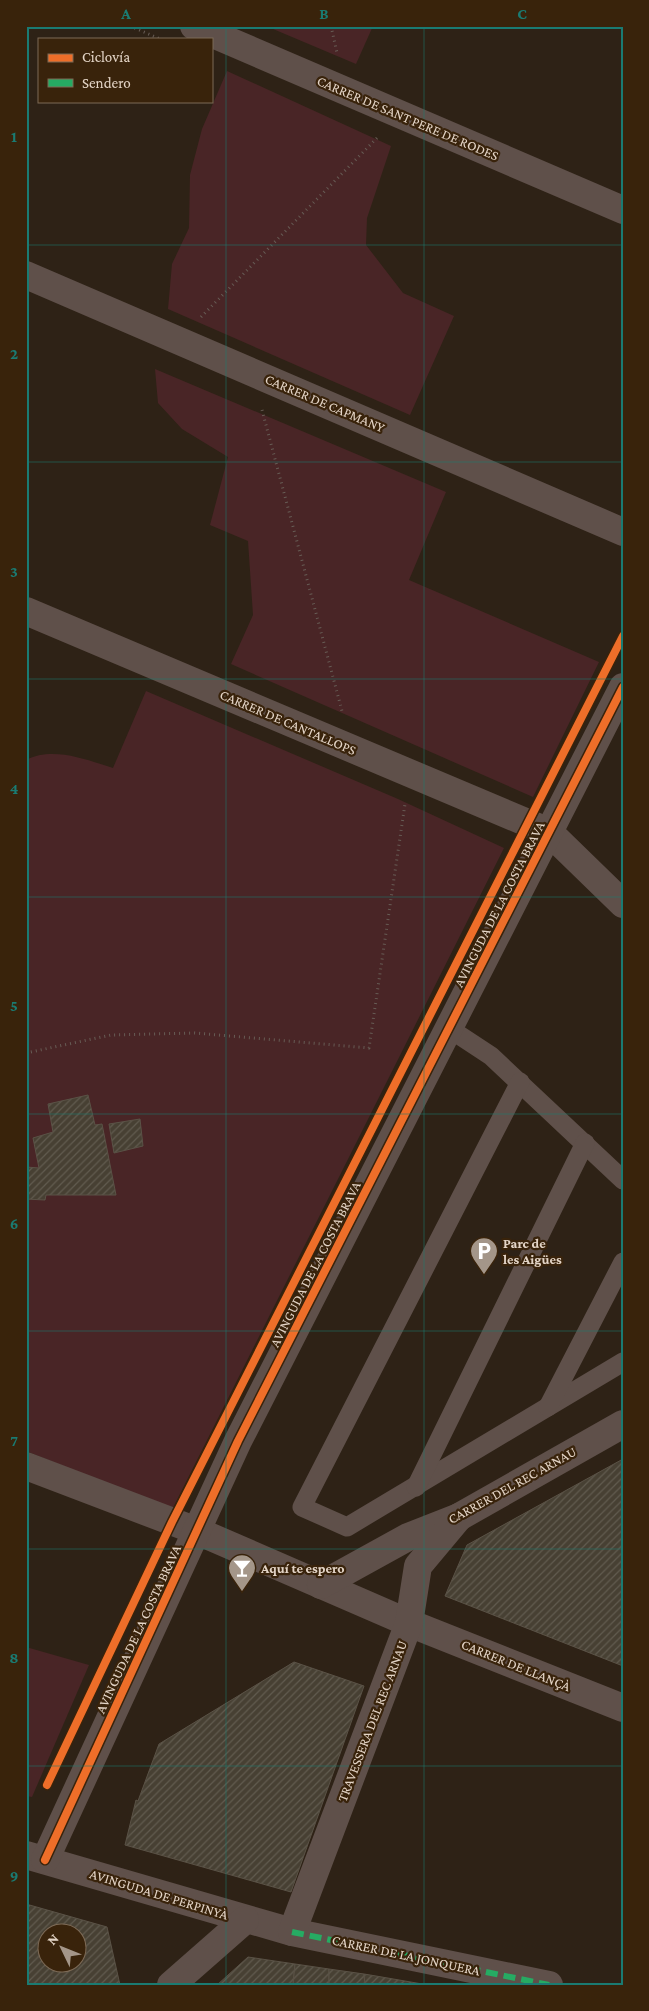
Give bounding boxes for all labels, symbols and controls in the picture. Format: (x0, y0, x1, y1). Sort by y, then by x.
text: A (120, 5, 131, 22)
text: B (319, 5, 329, 22)
text: C (517, 5, 527, 22)
legend (38, 38, 212, 102)
text: Ciclovía (82, 49, 130, 65)
street label: CARRER DE SANT PERE DE RODES (315, 72, 502, 164)
text: Sendero (82, 75, 131, 91)
text: 1 (11, 128, 17, 145)
text: 2 (10, 345, 18, 362)
street label: CARRER DE CAPMANY (263, 371, 388, 436)
text: 3 (10, 563, 18, 580)
street label: CARRER DE CANTALLOPS (218, 686, 359, 758)
text: 4 (10, 780, 19, 797)
street label: AVINGUDA DE LA COSTA BRAVA (450, 818, 548, 990)
text: 5 (10, 997, 18, 1014)
street label: AVINGUDA DE LA COSTA BRAVA (266, 1178, 364, 1350)
text: 6 (10, 1215, 18, 1232)
place label: Parc de les Aigües (503, 1235, 562, 1267)
parking icon: Parc de les Aigües (469, 1236, 499, 1275)
text: 7 (10, 1432, 18, 1449)
street label: CARRER DEL REC ARNAU (445, 1443, 579, 1527)
street label: AVINGUDA DE LA COSTA BRAVA (92, 1542, 184, 1716)
bar icon: Aquí te espero (227, 1553, 257, 1592)
place label: Aquí te espero (260, 1560, 345, 1576)
street label: CARRER DE LLANÇÀ (459, 1636, 573, 1694)
street label: TRAVESSERA DEL REC ARNAU (334, 1638, 410, 1804)
text: 8 (9, 1649, 19, 1666)
street label: AVINGUDA DE PERPINYÀ (88, 1865, 230, 1923)
text: 9 (10, 1867, 18, 1884)
north arrow (38, 1924, 88, 1974)
text: N (43, 1930, 62, 1948)
street label: CARRER DE LA JONQUERA (331, 1931, 481, 1979)

